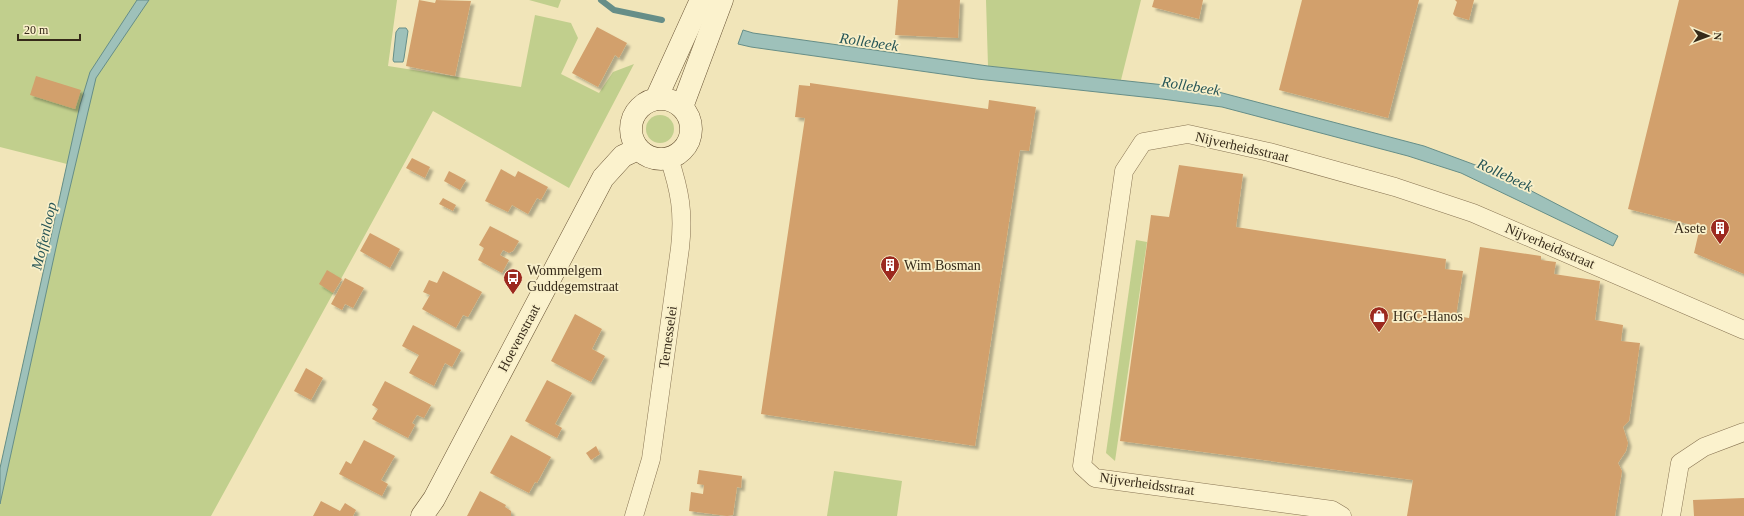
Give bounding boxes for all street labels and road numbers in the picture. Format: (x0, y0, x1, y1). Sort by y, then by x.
street label: Nijverheidsstraat (1194, 129, 1290, 165)
street label: Nijverheidsstraat (1503, 220, 1597, 272)
street label: Hoevenstraat (495, 302, 543, 374)
street label: Ternesselei (656, 305, 680, 369)
street label: Nijverheidsstraat (1099, 470, 1196, 498)

